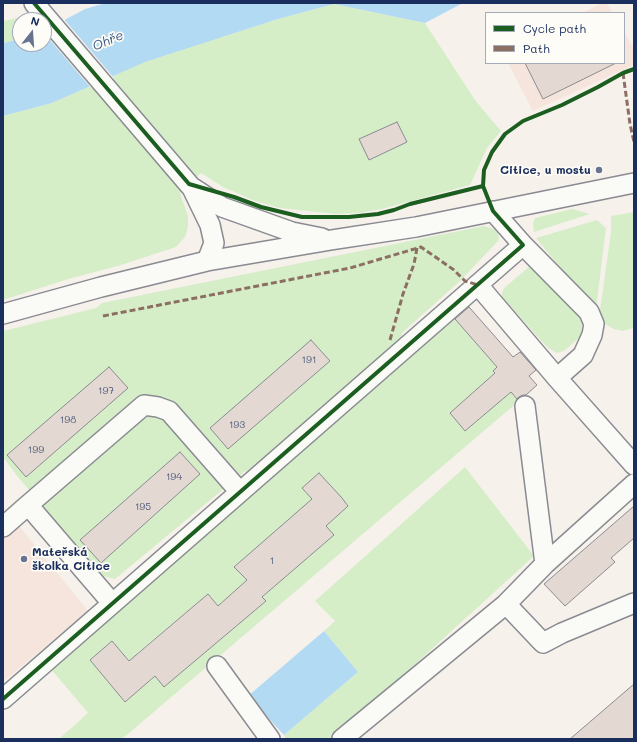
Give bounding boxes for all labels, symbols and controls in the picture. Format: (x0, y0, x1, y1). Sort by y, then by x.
north arrow (12, 12, 52, 52)
legend (485, 12, 625, 64)
text: N (29, 13, 42, 29)
text: Cycle path (523, 20, 586, 36)
water label: Ohře (90, 28, 126, 54)
text: Path (523, 40, 550, 56)
place label: Citice, u mostu (500, 163, 591, 177)
marker: Citice, u mostu (594, 165, 604, 175)
house number: 191 (302, 354, 316, 366)
house number: 197 (98, 385, 114, 397)
house number: 198 (60, 414, 76, 426)
house number: 193 (229, 419, 245, 431)
house number: 199 (28, 444, 44, 456)
house number: 194 (166, 471, 182, 483)
house number: 195 (135, 501, 151, 513)
place label: Mateřská školka Citice (32, 545, 110, 573)
marker: Mateřská školka Citice (19, 554, 29, 564)
house number: 1 (270, 555, 274, 567)

